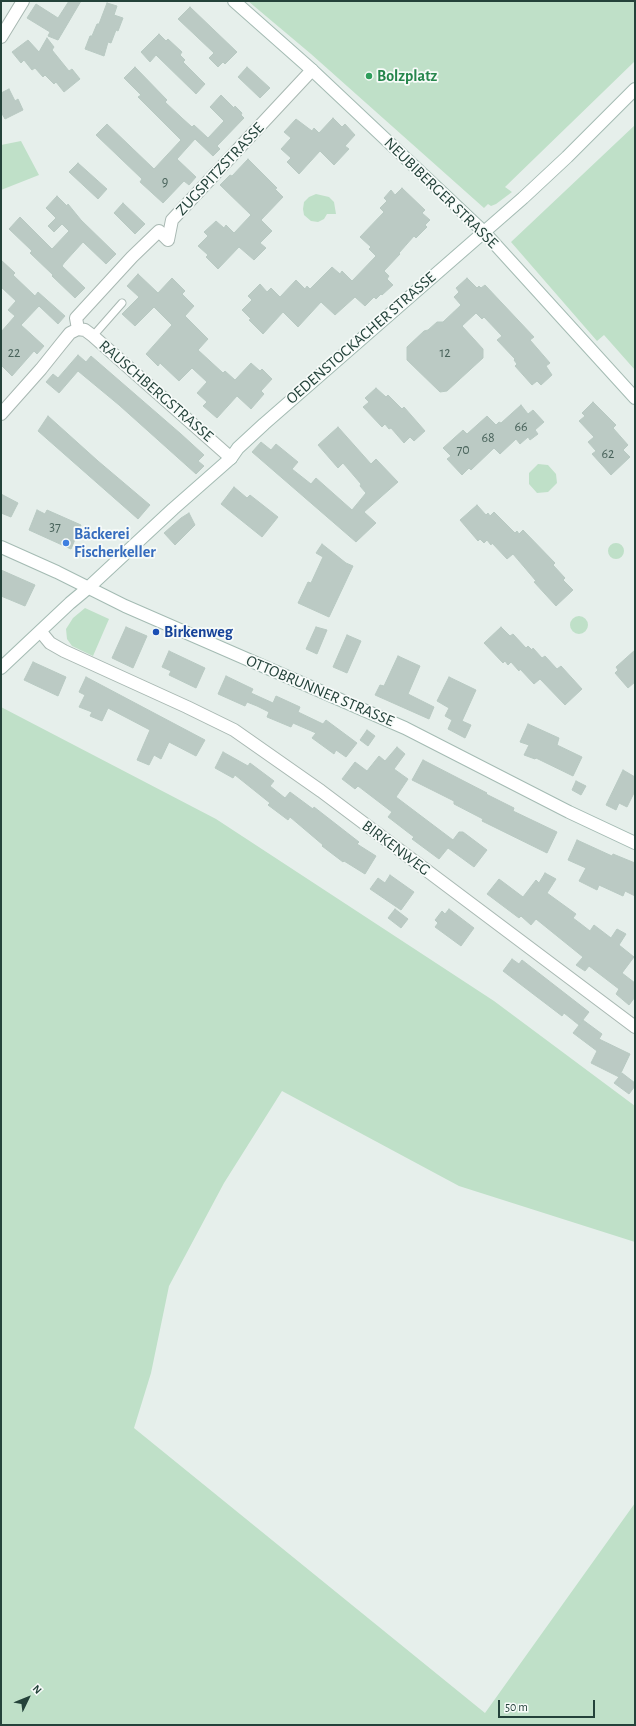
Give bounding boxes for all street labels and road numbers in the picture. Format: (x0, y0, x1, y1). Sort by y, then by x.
street label: ZUGSPITZSTRASSE (172, 118, 268, 220)
street label: NEUBIBERGER STRASSE (380, 133, 502, 253)
street label: OEDENSTOCKACHER STRASSE (282, 268, 440, 408)
street label: RAUSCHBERGSTRASSE (95, 336, 217, 446)
street label: OTTOBRUNNER STRASSE (243, 651, 397, 731)
street label: BIRKENWEG (358, 816, 434, 880)

